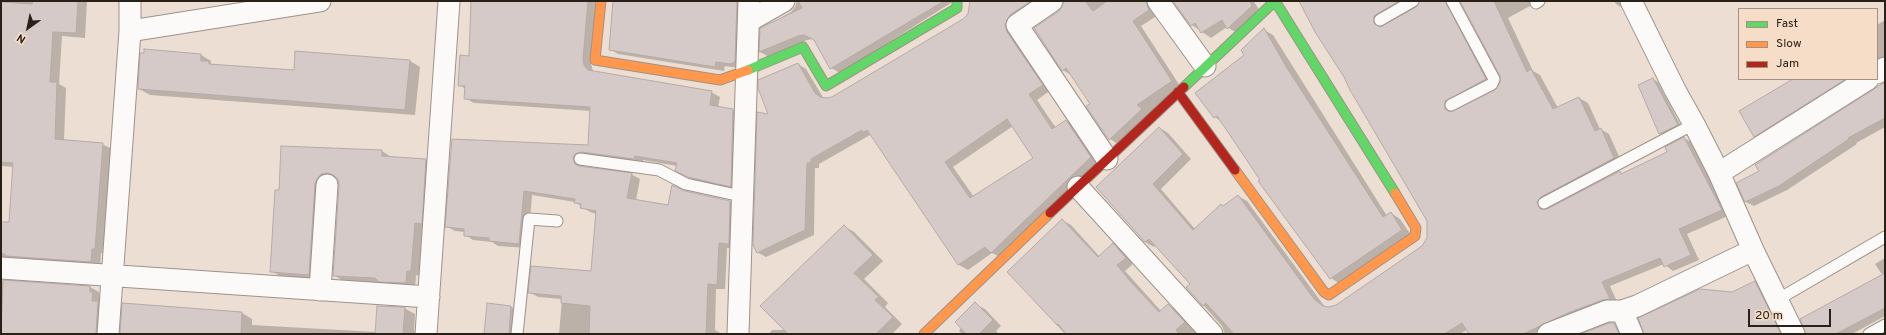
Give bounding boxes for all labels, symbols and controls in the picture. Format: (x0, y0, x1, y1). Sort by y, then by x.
north arrow (8, 8, 48, 48)
legend (1738, 8, 1878, 80)
text: Fast (1776, 16, 1798, 32)
text: N (14, 30, 29, 46)
text: Slow (1776, 36, 1802, 52)
text: Jam (1776, 56, 1799, 72)
scale bar (1750, 301, 1833, 327)
text: 20 m (1755, 308, 1783, 324)

